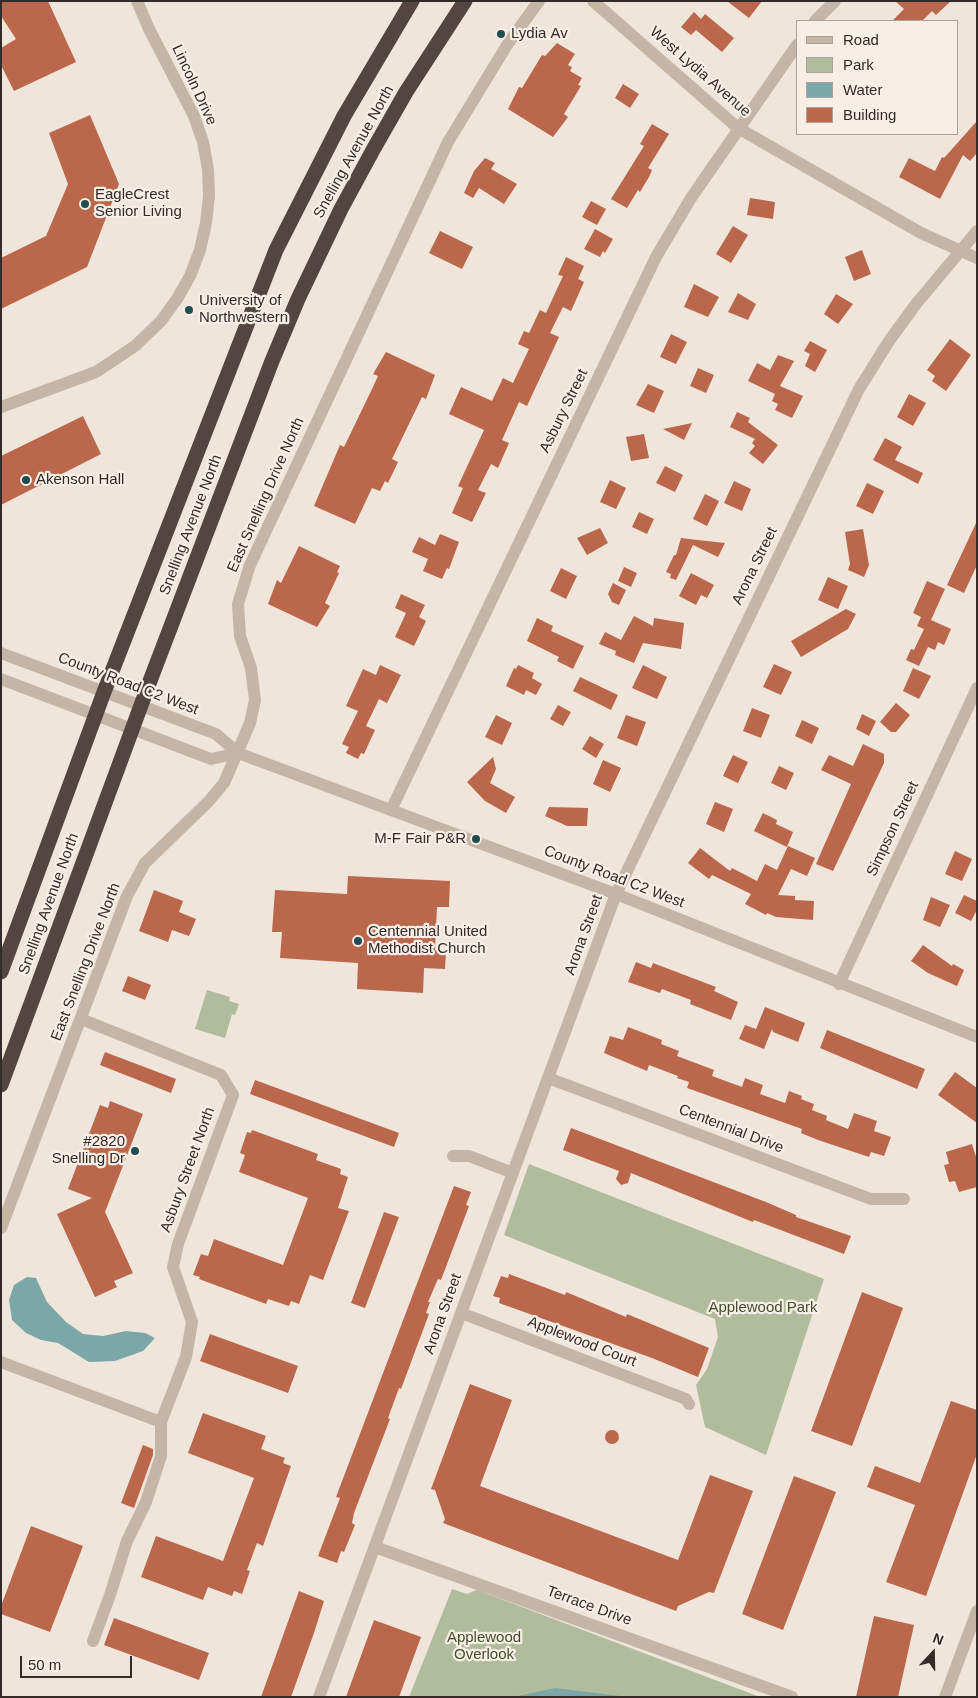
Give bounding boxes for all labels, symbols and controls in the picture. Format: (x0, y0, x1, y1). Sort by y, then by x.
legend (796, 20, 958, 135)
street label: West Lydia Avenue (646, 23, 754, 121)
place label: Lydia Av (511, 25, 568, 43)
marker: Lydia Av (495, 28, 507, 40)
text: Road (843, 31, 879, 48)
street label: Lincoln Drive (168, 42, 220, 128)
text: Park (843, 56, 874, 73)
text: Water (843, 81, 882, 98)
street label: Snelling Avenue North (310, 82, 398, 222)
text: Building (843, 106, 896, 123)
place label: EagleCrest Senior Living (95, 186, 182, 221)
marker: EagleCrest Senior Living (79, 198, 91, 210)
place label: University of Northwestern (199, 292, 288, 327)
marker: University of Northwestern (183, 304, 195, 316)
street label: Asbury Street (536, 366, 592, 456)
street label: East Snelling Drive North (224, 415, 308, 575)
street label: Snelling Avenue North (156, 452, 226, 598)
place label: Akenson Hall (36, 471, 124, 489)
marker: Akenson Hall (20, 474, 32, 486)
street label: Arona Street (728, 524, 782, 608)
street label: County Road C2 West (55, 649, 201, 719)
street label: Simpson Street (863, 779, 923, 879)
place label: M-F Fair P&R (374, 830, 466, 848)
street label: Snelling Avenue North (15, 831, 83, 977)
marker: M-F Fair P&R (470, 833, 482, 845)
street label: County Road C2 West (541, 842, 687, 912)
street label: East Snelling Drive North (48, 881, 124, 1043)
street label: Arona Street (561, 892, 607, 978)
place label: Centennial United Methodist Church (368, 923, 487, 958)
marker: Centennial United Methodist Church (352, 935, 364, 947)
street label: Centennial Drive (676, 1101, 786, 1157)
street label: Asbury Street North (157, 1105, 219, 1235)
place label: #2820 Snelling Dr (52, 1133, 125, 1168)
marker: #2820 Snelling Dr (129, 1145, 141, 1157)
street label: Arona Street (420, 1271, 466, 1357)
park label: Applewood Park (708, 1299, 818, 1317)
street label: Applewood Court (525, 1313, 639, 1371)
street label: Terrace Drive (544, 1582, 634, 1630)
north arrow (908, 1628, 958, 1678)
park label: Applewood Overlook (447, 1629, 521, 1664)
text: N (931, 1630, 946, 1648)
scale bar (22, 1646, 135, 1678)
text: 50 m (28, 1656, 61, 1673)

